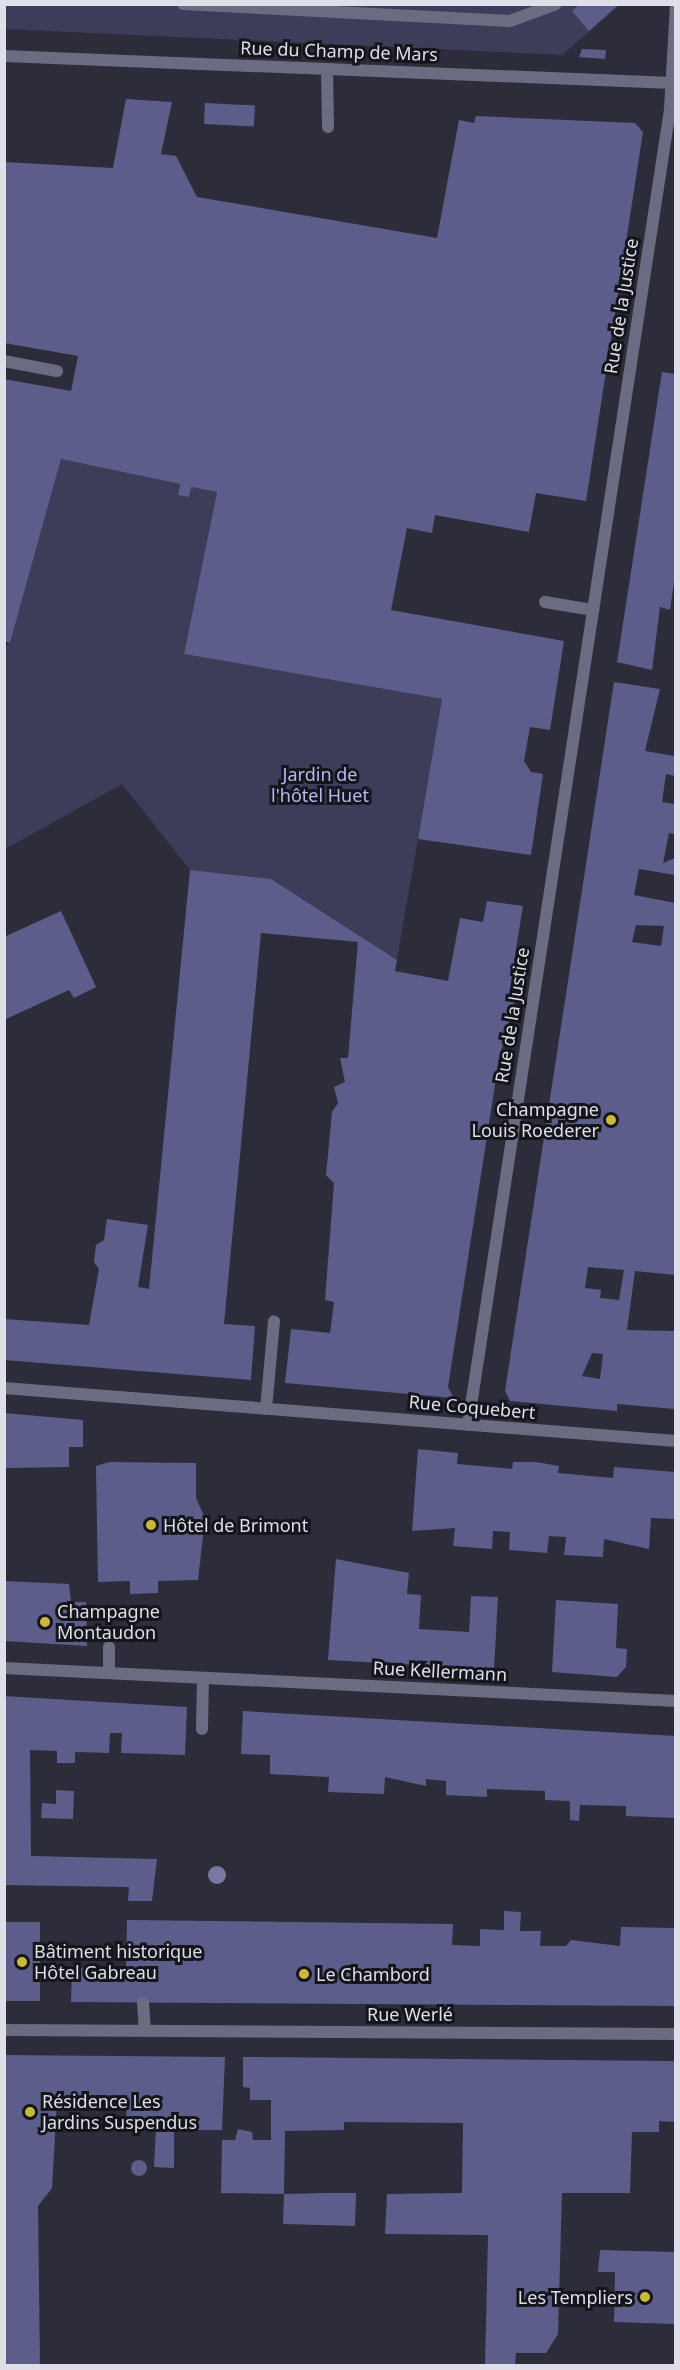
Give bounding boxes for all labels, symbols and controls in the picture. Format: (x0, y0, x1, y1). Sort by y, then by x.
street label: Rue du Champ de Mars (240, 37, 438, 65)
street label: Rue de la Justice (600, 237, 642, 375)
park label: Jardin de l'hôtel Huet (271, 764, 369, 806)
street label: Rue de la Justice (491, 946, 533, 1084)
place label: Champagne Louis Roederer (471, 1099, 599, 1142)
marker: Champagne Louis Roederer (604, 1113, 618, 1127)
street label: Rue Coquebert (408, 1391, 536, 1423)
place label: Hôtel de Brimont (163, 1514, 308, 1536)
marker: Hôtel de Brimont (144, 1518, 158, 1532)
place label: Champagne Montaudon (57, 1601, 160, 1644)
marker: Champagne Montaudon (38, 1615, 52, 1629)
street label: Rue Kellermann (372, 1657, 508, 1685)
place label: Bâtiment historique Hôtel Gabreau (34, 1941, 202, 1984)
marker: Bâtiment historique Hôtel Gabreau (15, 1955, 29, 1969)
place label: Le Chambord (316, 1963, 430, 1985)
marker: Le Chambord (297, 1967, 311, 1981)
street label: Rue Werlé (367, 2003, 453, 2025)
place label: Résidence Les Jardins Suspendus (42, 2091, 197, 2134)
marker: Résidence Les Jardins Suspendus (23, 2105, 37, 2119)
place label: Les Templiers (518, 2286, 633, 2308)
marker: Les Templiers (638, 2290, 652, 2304)

